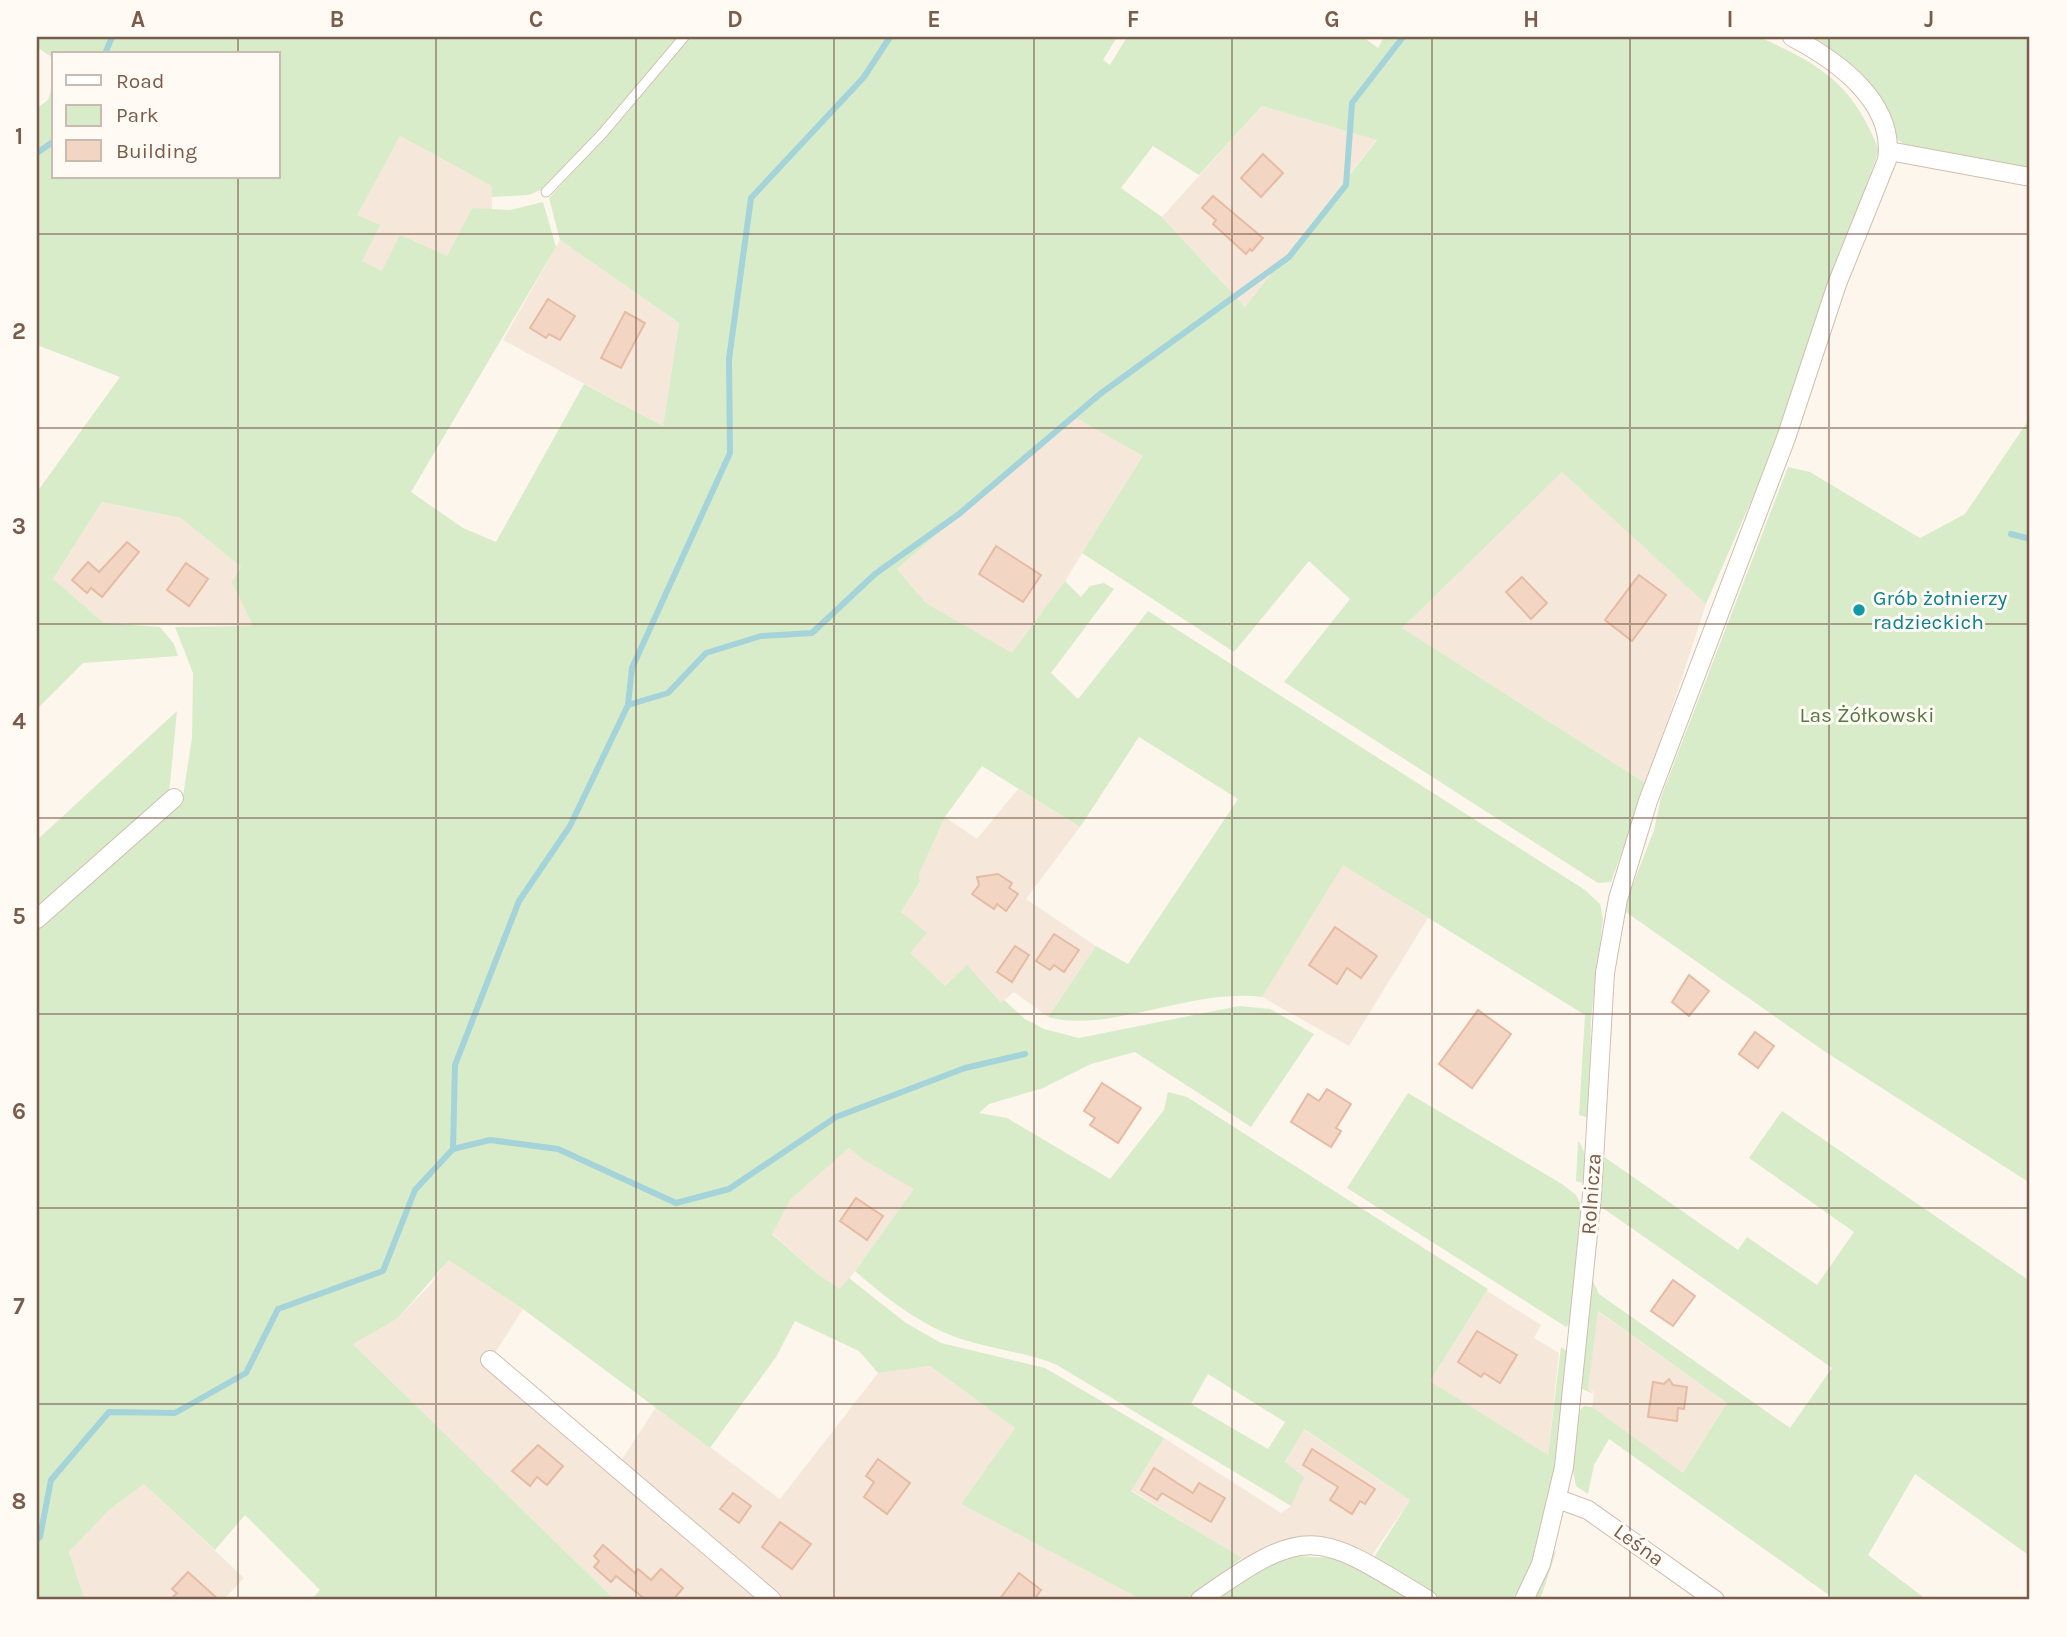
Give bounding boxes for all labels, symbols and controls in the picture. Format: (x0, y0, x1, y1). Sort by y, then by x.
text: A (131, 6, 145, 33)
text: B (330, 6, 344, 33)
text: C (529, 6, 543, 33)
text: D (727, 6, 743, 33)
text: E (927, 6, 941, 33)
text: F (1127, 6, 1139, 33)
text: G (1324, 6, 1340, 33)
text: H (1523, 6, 1539, 33)
text: I (1726, 6, 1734, 33)
text: J (1924, 6, 1934, 33)
legend (52, 52, 280, 178)
text: Road (116, 69, 164, 93)
text: Park (116, 103, 159, 127)
text: 1 (15, 123, 23, 150)
text: Building (116, 139, 197, 163)
text: 2 (12, 318, 26, 345)
text: 3 (12, 513, 26, 540)
place label: Grób żołnierzy radzieckich (1873, 586, 2008, 634)
marker: Grób żołnierzy radzieckich (1851, 602, 1867, 618)
park label: Las Żółkowski (1800, 703, 1934, 727)
text: 4 (12, 708, 26, 735)
text: 5 (12, 903, 26, 930)
text: 6 (12, 1098, 26, 1125)
street label: Rolnicza (1576, 1153, 1606, 1235)
text: 7 (13, 1293, 25, 1320)
text: 8 (12, 1488, 26, 1515)
street label: Leśna (1609, 1519, 1669, 1571)

